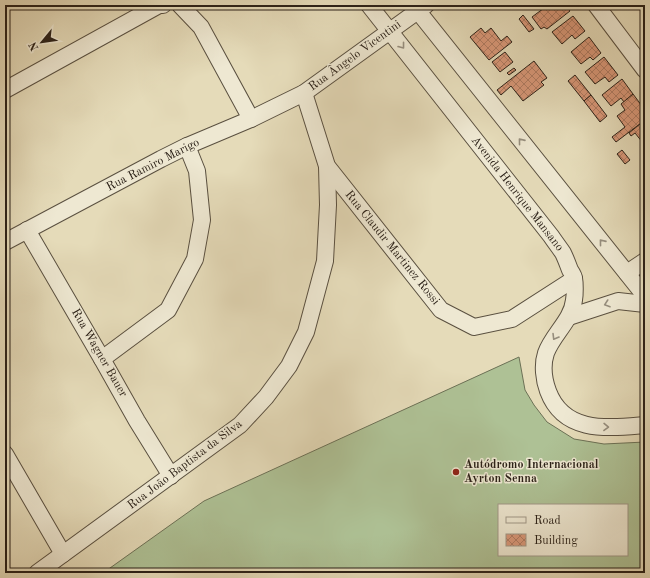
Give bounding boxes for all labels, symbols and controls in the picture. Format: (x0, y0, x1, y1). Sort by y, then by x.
street label: Rua Ângelo Vicentini (305, 16, 403, 93)
north arrow (22, 22, 62, 62)
text: N (27, 39, 41, 52)
one-way arrow (397, 42, 404, 49)
street label: Avenida Henrique Mansano (469, 134, 565, 254)
street label: Rua Ramiro Marigo (105, 136, 201, 194)
one-way arrow (519, 138, 526, 145)
street label: Rua Claudir Martinez Rossi (342, 189, 442, 307)
one-way arrow (600, 240, 607, 247)
one-way arrow (603, 300, 610, 308)
street label: Rua Wagner Bauer (69, 307, 129, 399)
one-way arrow (552, 333, 559, 340)
street label: Rua João Baptista da Silva (126, 418, 245, 512)
one-way arrow (603, 422, 609, 431)
place label: Autódromo Internacional Ayrton Senna (464, 459, 599, 485)
marker: Autódromo Internacional Ayrton Senna (451, 467, 461, 477)
legend (498, 504, 628, 556)
text: Road (534, 515, 561, 527)
text: Building (534, 535, 578, 547)

